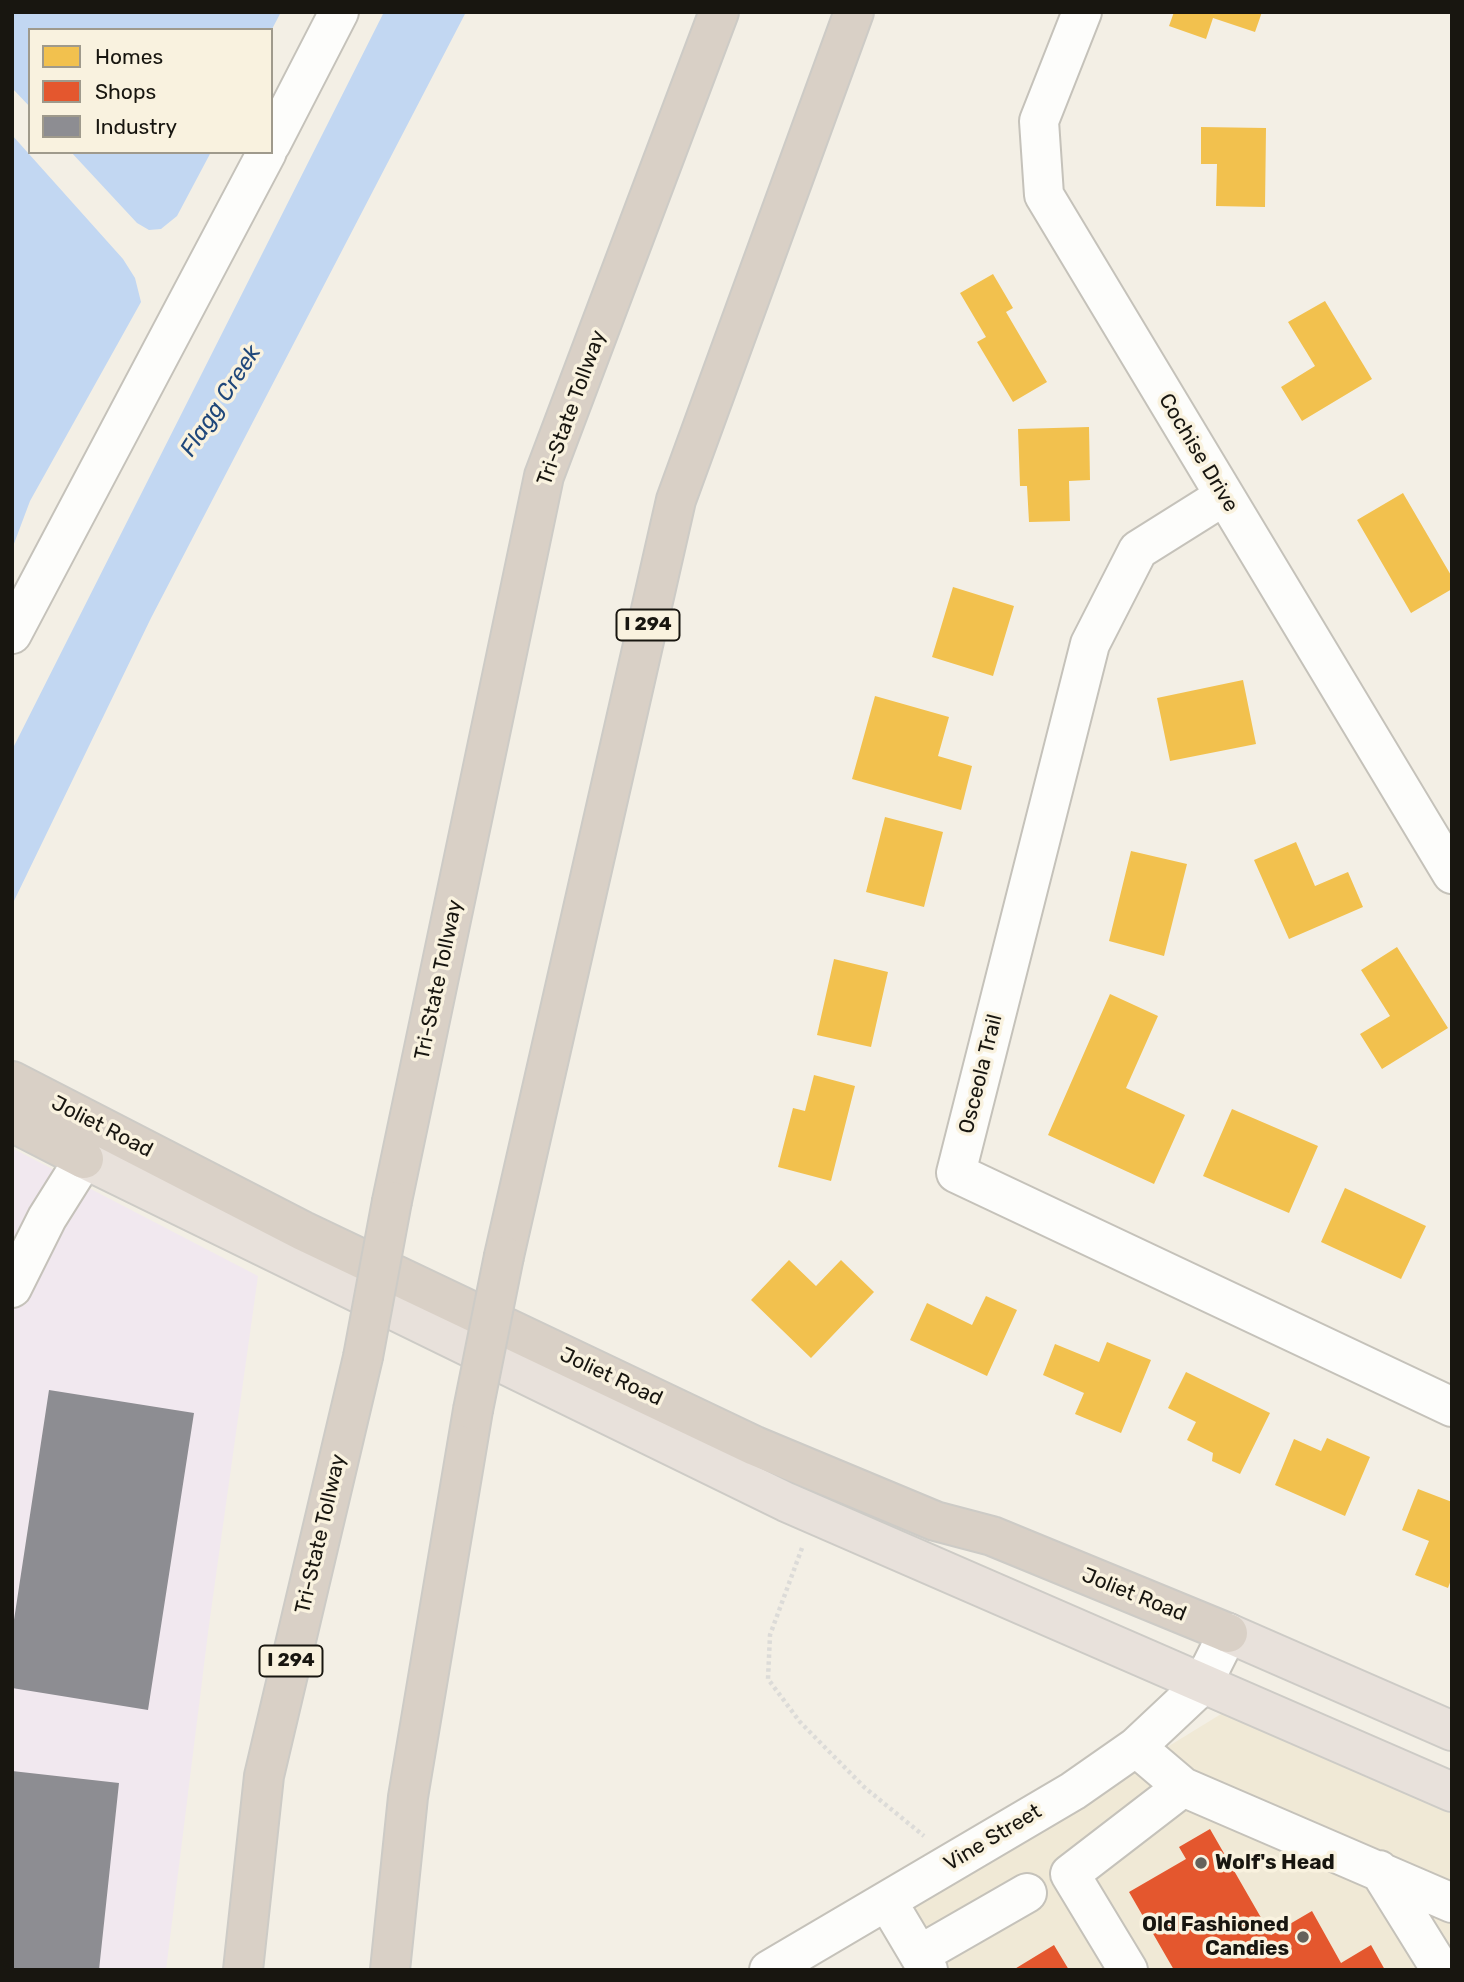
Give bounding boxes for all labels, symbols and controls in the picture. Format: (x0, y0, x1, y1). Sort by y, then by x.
legend (28, 28, 273, 154)
text: Homes (95, 44, 163, 69)
text: Shops (95, 79, 156, 104)
text: Industry (95, 114, 177, 139)
street label: Tri-State Tollway (532, 327, 612, 489)
water label: Flagg Creek (175, 340, 267, 462)
street label: Cochise Drive (1153, 389, 1243, 517)
road number: I 294 (616, 610, 680, 640)
street label: Tri-State Tollway (410, 898, 468, 1062)
street label: Osceola Trail (954, 1012, 1008, 1136)
street label: Joliet Road (47, 1091, 157, 1163)
street label: Joliet Road (556, 1342, 666, 1412)
street label: Tri-State Tollway (290, 1452, 352, 1616)
street label: Joliet Road (1078, 1563, 1190, 1627)
road number: I 294 (260, 1646, 322, 1676)
street label: Vine Street (940, 1799, 1046, 1877)
place label: Wolf's Head (1215, 1850, 1335, 1876)
marker: Wolf's Head (1193, 1855, 1209, 1871)
place label: Old Fashioned Candies (1142, 1912, 1289, 1962)
marker: Old Fashioned Candies (1295, 1929, 1311, 1945)

